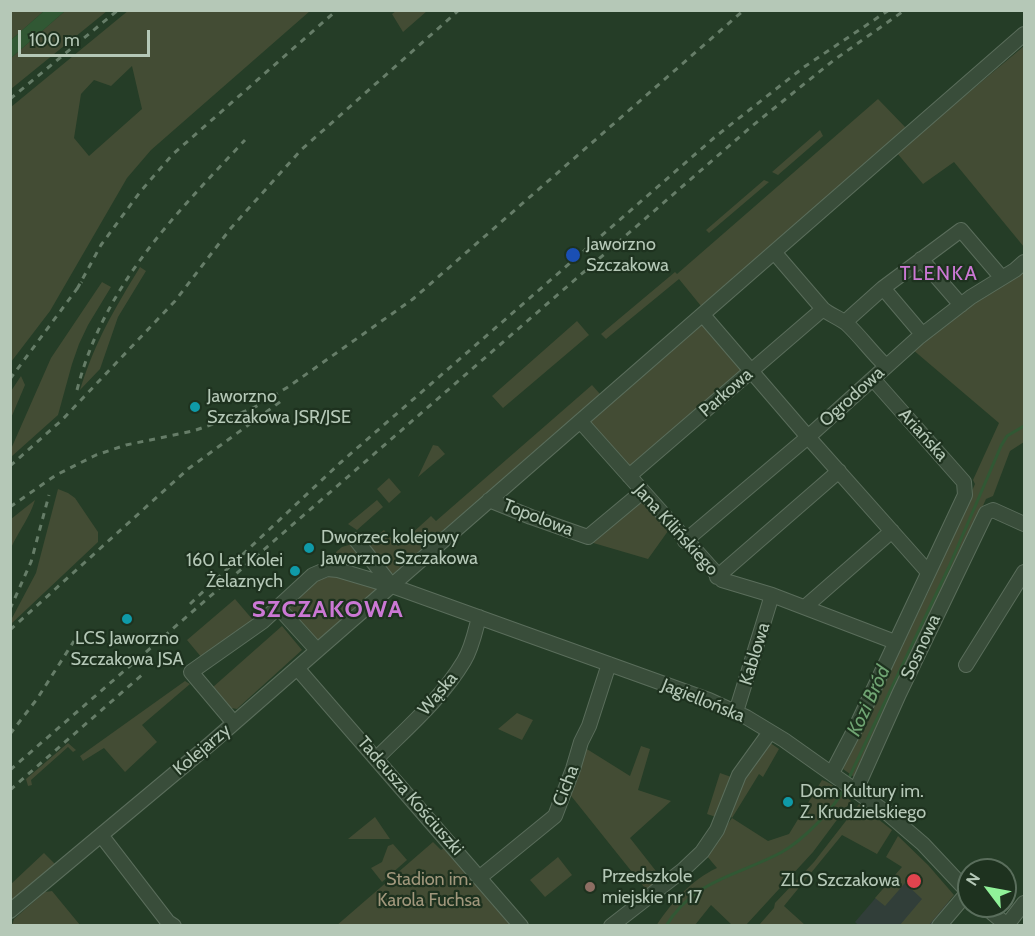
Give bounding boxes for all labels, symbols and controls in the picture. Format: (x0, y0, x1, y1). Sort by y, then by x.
scale bar (21, 18, 153, 56)
text: 100 m (29, 29, 80, 51)
place label: Jaworzno Szczakowa (586, 234, 669, 276)
marker: Jaworzno Szczakowa (564, 246, 582, 264)
district label: TLENKA (900, 262, 978, 286)
street label: Ogrodowa (815, 362, 889, 432)
street label: Parkowa (695, 364, 757, 422)
place label: Jaworzno Szczakowa JSR/JSE (207, 386, 351, 428)
marker: Jaworzno Szczakowa JSR/JSE (188, 400, 202, 414)
street label: Ariańska (894, 404, 952, 466)
street label: Jana Kilińskiego (629, 480, 723, 580)
street label: Topolowa (500, 495, 576, 541)
place label: Dworzec kolejowy Jaworzno Szczakowa (321, 527, 478, 570)
marker: Dworzec kolejowy Jaworzno Szczakowa (302, 541, 316, 555)
place label: 160 Lat Kolei Żelaznych (186, 550, 283, 592)
marker: 160 Lat Kolei Żelaznych (288, 564, 302, 578)
district label: SZCZAKOWA (252, 596, 404, 624)
street label: Sosnowa (897, 611, 945, 683)
marker: LCS Jaworzno Szczakowa JSA (120, 612, 134, 626)
street label: Kablowa (735, 620, 775, 688)
place label: LCS Jaworzno Szczakowa JSA (70, 628, 184, 670)
water label: Kozi Bród (842, 662, 896, 740)
street label: Wąska (414, 668, 462, 720)
street label: Jagiellońska (658, 675, 748, 727)
street label: Kolejarzy (169, 720, 235, 780)
street label: Tadeusza Kościuszki (352, 732, 468, 860)
street label: Cicha (548, 763, 584, 809)
place label: Dom Kultury im. Z. Krudzielskiego (800, 781, 926, 824)
marker: Dom Kultury im. Z. Krudzielskiego (781, 795, 795, 809)
north arrow (957, 858, 1017, 918)
place label: Przedszkole miejskie nr 17 (602, 866, 702, 908)
park label: Stadion im. Karola Fuchsa (377, 869, 481, 912)
text: N (962, 869, 984, 889)
place label: ZLO Szczakowa (781, 870, 900, 892)
marker: ZLO Szczakowa (905, 872, 923, 890)
marker: Przedszkole miejskie nr 17 (583, 880, 597, 894)

